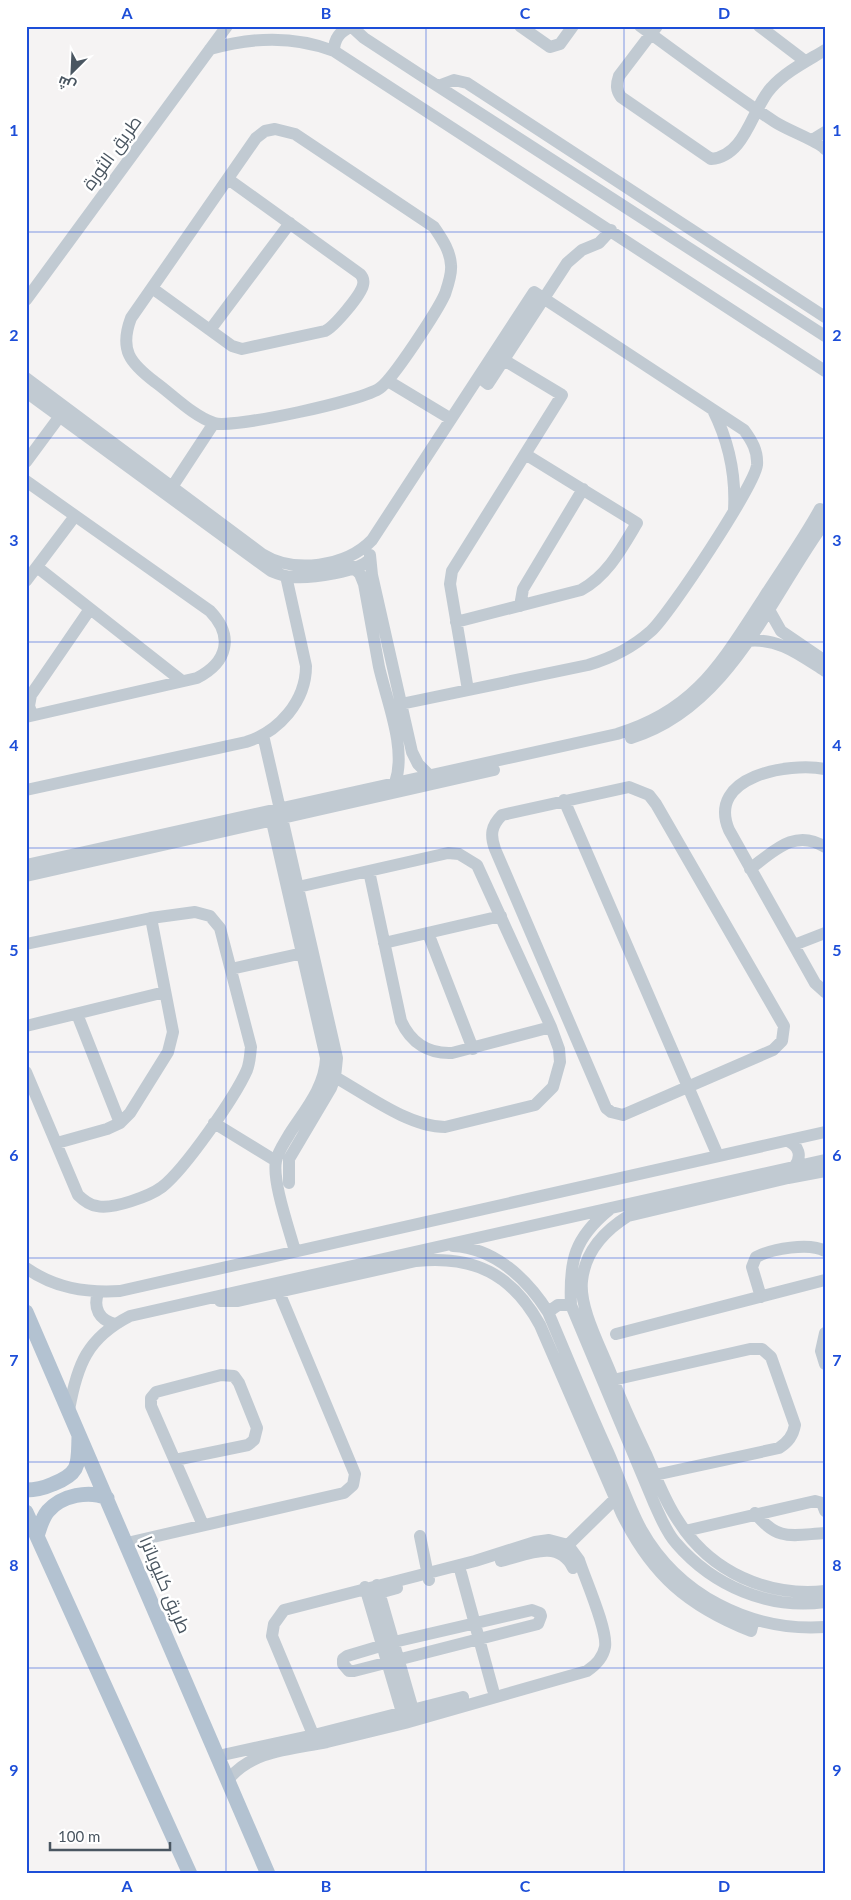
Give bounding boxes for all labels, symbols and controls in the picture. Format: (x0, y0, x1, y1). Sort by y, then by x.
text: A (120, 3, 133, 22)
text: B (321, 3, 331, 22)
text: C (520, 3, 531, 22)
text: D (718, 3, 730, 22)
north arrow (48, 48, 98, 98)
text: ش (55, 72, 79, 96)
street label: طريق الثورة (77, 111, 147, 195)
text: 1 (9, 120, 19, 139)
text: 1 (832, 120, 842, 139)
text: 2 (9, 325, 19, 344)
text: 2 (832, 325, 842, 344)
text: 3 (9, 530, 19, 549)
text: 3 (832, 530, 842, 549)
text: 4 (9, 735, 19, 754)
text: 4 (832, 735, 842, 754)
text: 5 (9, 940, 19, 959)
text: 5 (832, 940, 842, 959)
text: 6 (9, 1145, 19, 1164)
text: 6 (832, 1145, 842, 1164)
text: 7 (9, 1350, 19, 1369)
text: 7 (832, 1350, 842, 1369)
street label: طريق كليوباترا (134, 1533, 196, 1637)
text: 8 (9, 1555, 19, 1574)
text: 8 (832, 1555, 842, 1574)
text: 9 (9, 1760, 19, 1779)
text: 9 (832, 1760, 842, 1779)
scale bar (50, 1820, 170, 1852)
text: 100 m (58, 1827, 100, 1845)
text: A (120, 1876, 133, 1895)
text: B (321, 1876, 331, 1895)
text: C (520, 1876, 531, 1895)
text: D (718, 1876, 730, 1895)

